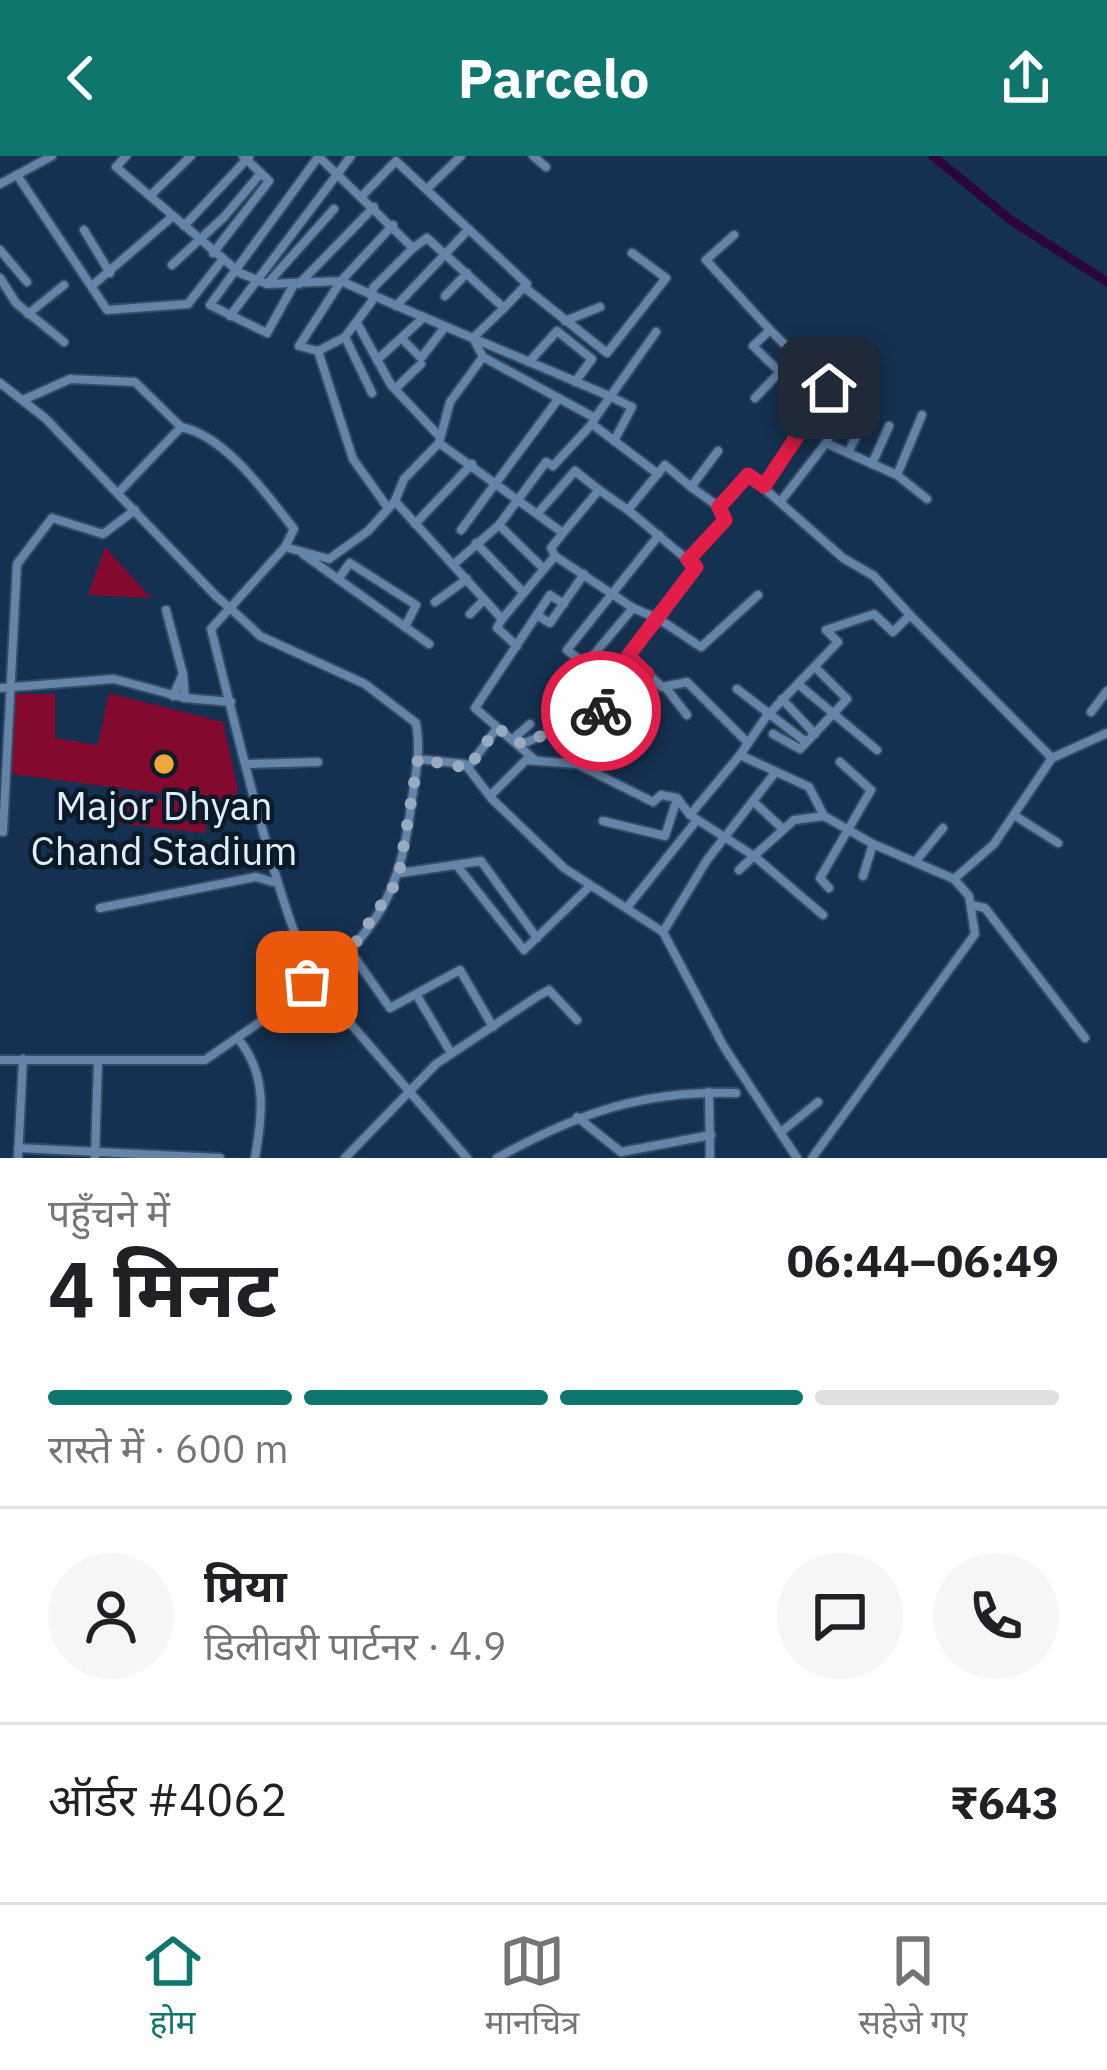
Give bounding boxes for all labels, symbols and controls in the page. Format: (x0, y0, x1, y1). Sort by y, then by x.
text: Parcelo (458, 43, 649, 113)
icon: back (48, 45, 114, 111)
icon: share (993, 45, 1059, 111)
pin (778, 337, 880, 439)
icon: home (796, 355, 862, 421)
courier (541, 651, 661, 771)
icon: bike (568, 678, 634, 744)
marker: Major Dhyan Chand Stadium (151, 751, 177, 777)
place label: Major Dhyan Chand Stadium (31, 780, 297, 876)
pin (256, 931, 358, 1033)
icon: bag (274, 949, 340, 1015)
text: पहुँचने में (48, 1187, 170, 1238)
text: 06:44–06:49 (787, 1231, 1059, 1289)
text: 4 मिनट (48, 1237, 277, 1338)
text: रास्ते में · 600 m (48, 1423, 289, 1474)
button: person (48, 1553, 174, 1679)
button: chat (777, 1553, 903, 1679)
button: phone (933, 1553, 1059, 1679)
text: प्रिया (204, 1556, 287, 1614)
text: डिलीवरी पार्टनर · 4.9 (204, 1620, 506, 1671)
text: ऑर्डर #4062 (48, 1770, 287, 1828)
text: ₹643 (950, 1773, 1059, 1831)
tab: होम (140, 1928, 206, 2047)
tab: मानचित्र (485, 1928, 579, 2047)
tab: सहेजे गए (858, 1928, 967, 2047)

